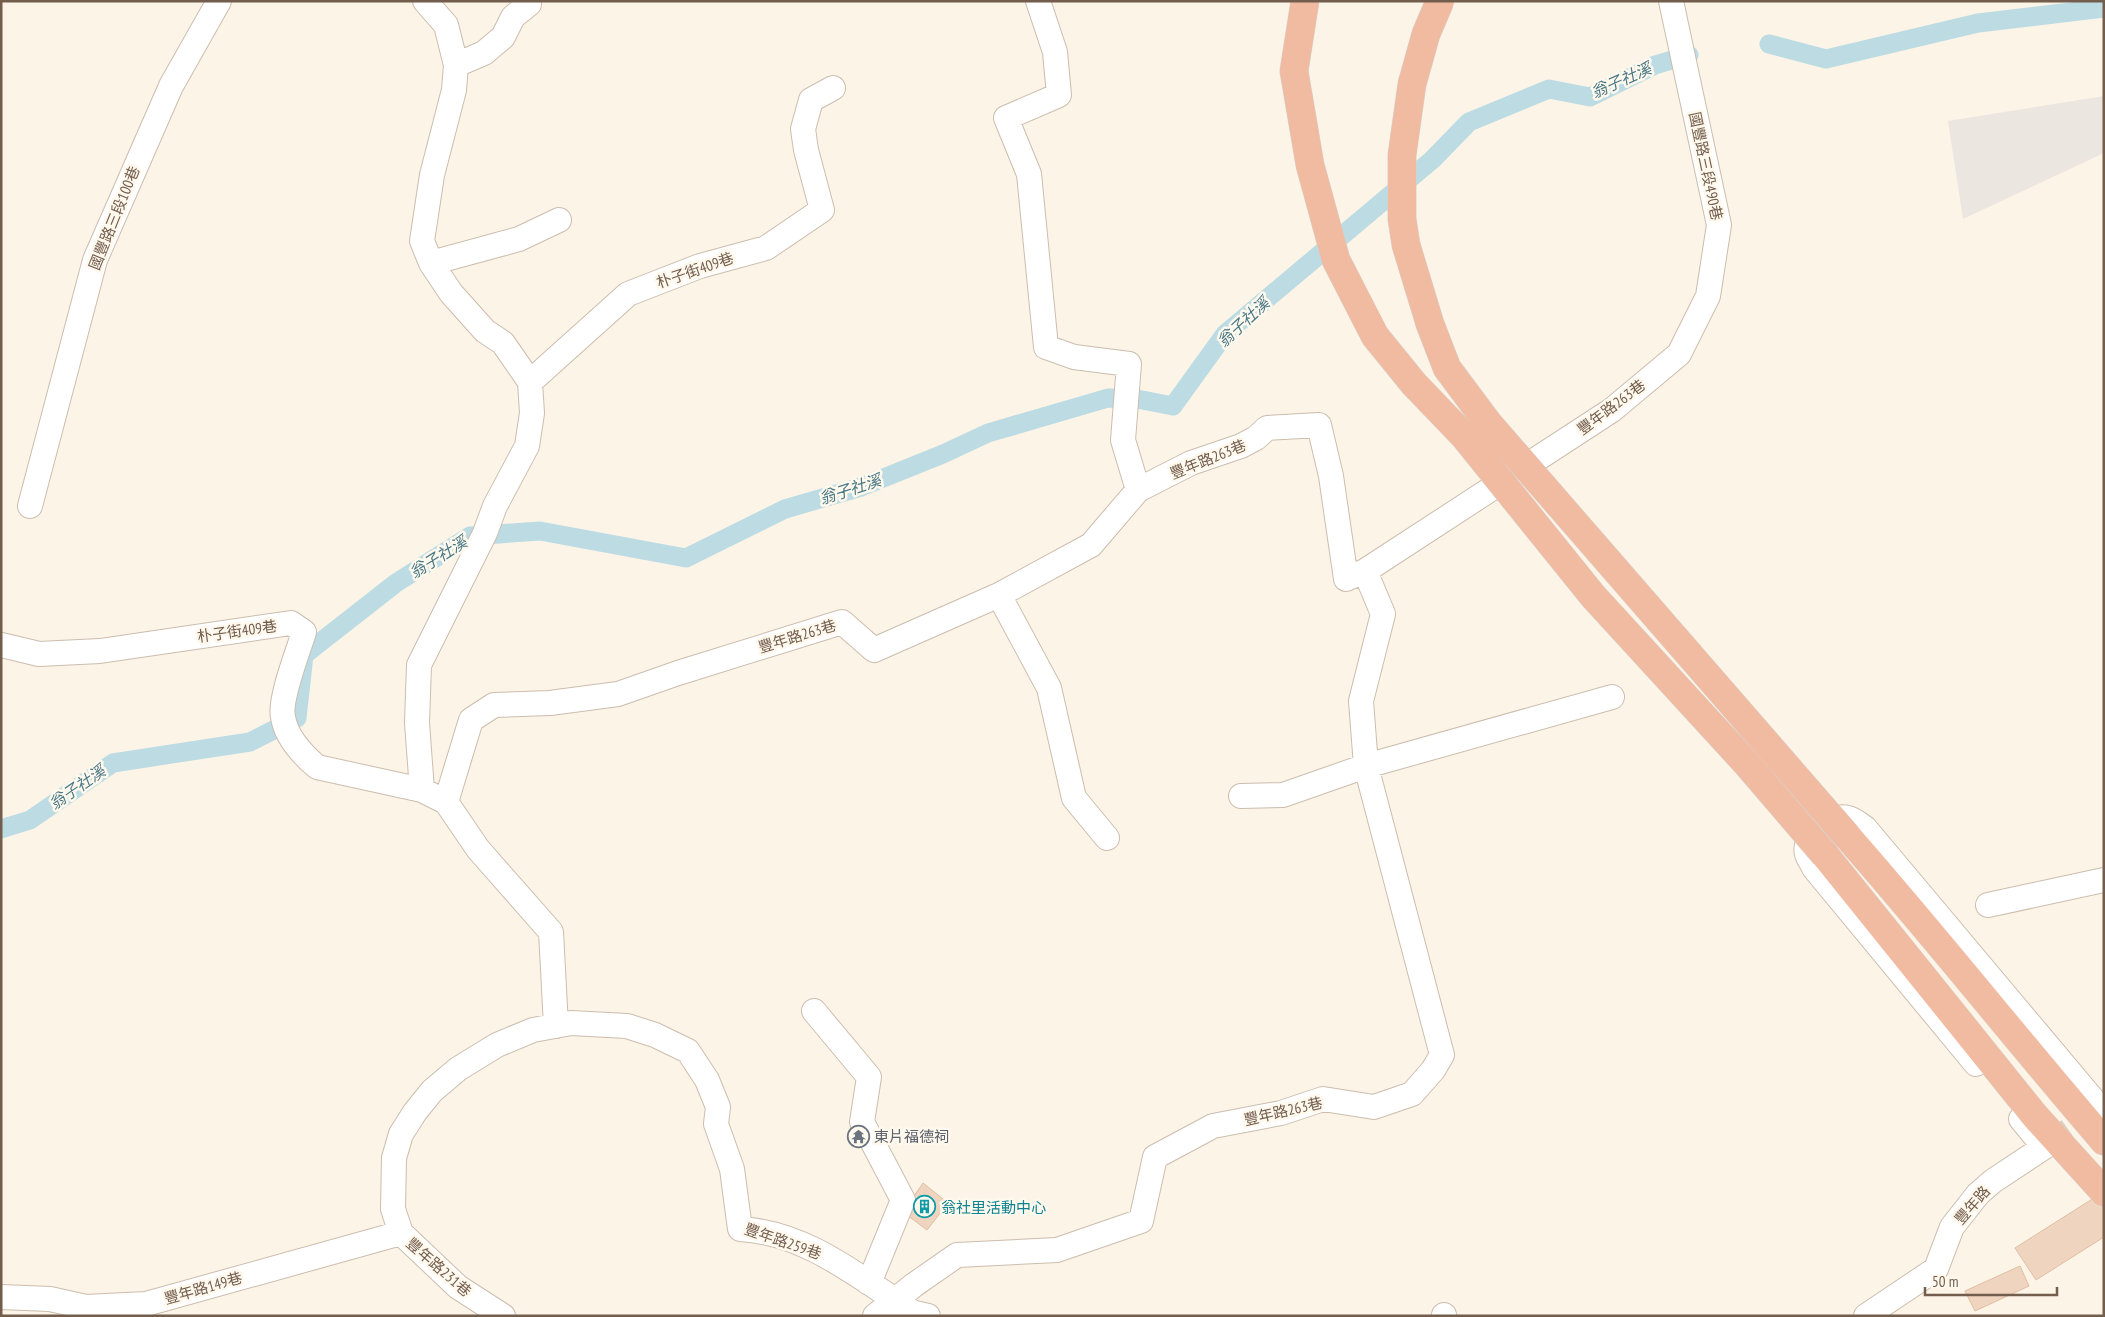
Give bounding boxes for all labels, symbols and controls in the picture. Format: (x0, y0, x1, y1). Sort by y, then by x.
water label: 翁子社溪 (1588, 57, 1656, 102)
street label: 國豐路三段490巷 (1685, 110, 1727, 222)
street label: 國豐路三段100巷 (85, 163, 143, 273)
street label: 朴子街409巷 (654, 248, 736, 292)
water label: 翁子社溪 (1213, 292, 1275, 351)
street label: 豐年路263巷 (1573, 375, 1649, 439)
street label: 豐年路263巷 (1167, 435, 1249, 483)
water label: 翁子社溪 (816, 469, 885, 508)
water label: 翁子社溪 (406, 531, 472, 582)
street label: 豐年路263巷 (756, 615, 838, 657)
street label: 朴子街409巷 (196, 616, 278, 646)
water label: 翁子社溪 (45, 759, 111, 814)
street label: 豐年路263巷 (1242, 1093, 1324, 1129)
temple icon: 東片福德祠 (846, 1124, 870, 1148)
place label: 東片福德祠 (874, 1127, 949, 1146)
street label: 豐年路 (1950, 1182, 1994, 1228)
building icon: 翁社里活動中心 (913, 1195, 937, 1219)
place label: 翁社里活動中心 (941, 1198, 1046, 1217)
street label: 豐年路259巷 (742, 1219, 824, 1263)
street label: 豐年路231巷 (402, 1234, 476, 1300)
scale bar (1925, 1264, 2058, 1296)
street label: 豐年路149巷 (162, 1268, 244, 1308)
text: 50 m (1932, 1272, 1958, 1291)

